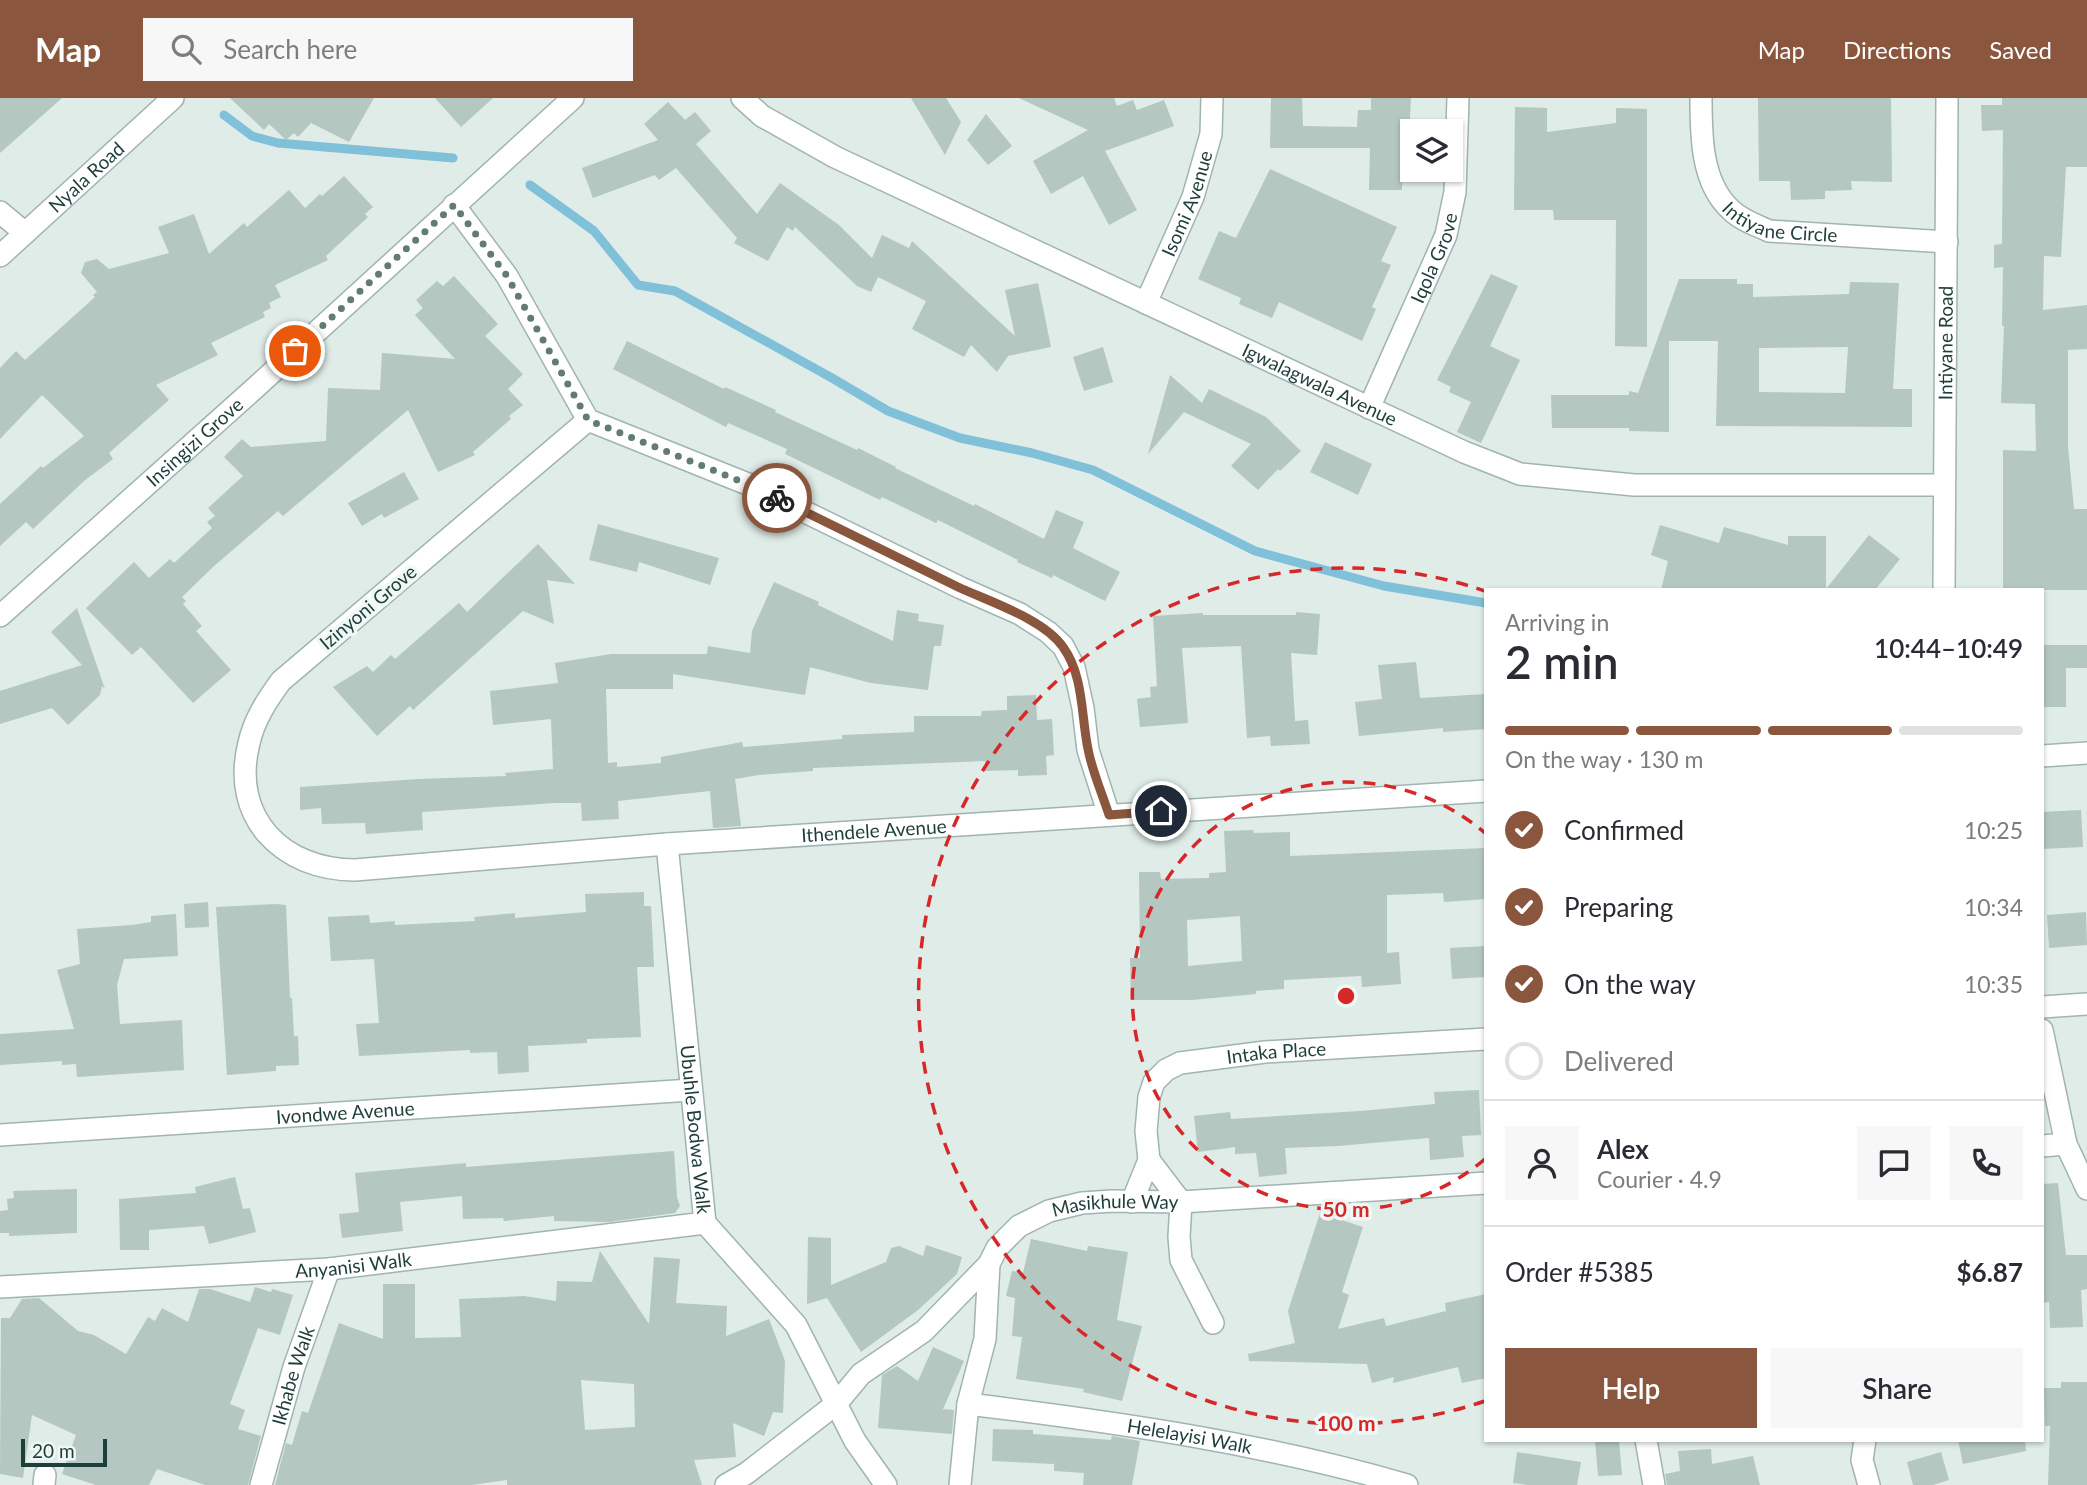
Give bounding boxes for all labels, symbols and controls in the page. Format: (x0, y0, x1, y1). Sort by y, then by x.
search box (143, 18, 633, 81)
text: Map (35, 29, 101, 69)
icon: search (167, 30, 205, 68)
text: Search here (223, 33, 357, 65)
text: Map (1758, 35, 1805, 64)
text: Directions (1843, 35, 1951, 64)
text: Saved (1989, 35, 2052, 64)
map controls (1400, 119, 1463, 182)
button: layers (1400, 119, 1463, 182)
street label: Nyala Road (43, 136, 129, 217)
street label: Isomi Avenue (1156, 148, 1217, 260)
street label: Intiyane Circle (1718, 197, 1838, 246)
street label: Iqola Grove (1405, 211, 1461, 306)
street label: Intiyane Road (1933, 286, 1957, 400)
pin (265, 321, 325, 381)
icon: bag (276, 332, 314, 370)
street label: Igwalagwala Avenue (1239, 338, 1401, 430)
street label: Insingizi Grove (141, 392, 247, 491)
courier (742, 463, 812, 533)
icon: bike (758, 479, 796, 517)
street label: Izinyoni Grove (315, 559, 421, 654)
text: Arriving in (1505, 608, 1609, 636)
text: 10:44–10:49 (1874, 632, 2023, 664)
text: 2 min (1505, 634, 1619, 689)
text: On the way · 130 m (1505, 745, 1704, 773)
pin (1131, 781, 1191, 841)
icon: home (1142, 792, 1180, 830)
icon: check (1505, 811, 1543, 849)
street label: Ithendele Avenue (801, 814, 947, 846)
text: Confirmed (1564, 814, 1684, 846)
text: 10:25 (1964, 816, 2023, 844)
icon: check (1505, 888, 1543, 926)
text: Preparing (1564, 891, 1673, 923)
text: 10:34 (1964, 893, 2023, 921)
icon: check (1505, 965, 1543, 1003)
text: On the way (1564, 968, 1696, 1000)
text: 10:35 (1964, 970, 2023, 998)
centre of rings (1334, 984, 1358, 1008)
street label: Intaka Place (1225, 1036, 1327, 1068)
street label: Ubuhle Bodwa Walk (676, 1044, 716, 1215)
text: Delivered (1564, 1045, 1674, 1077)
street label: Ivondwe Avenue (275, 1096, 415, 1128)
button: person (1505, 1126, 1579, 1200)
button: chat (1857, 1126, 1931, 1200)
button: phone (1949, 1126, 2023, 1200)
text: Alex (1597, 1133, 1649, 1165)
text: Courier · 4.9 (1597, 1165, 1722, 1193)
street label: Masikhule Way (1049, 1189, 1179, 1221)
text: 50 m (1322, 1196, 1370, 1221)
street label: Anyanisi Walk (294, 1247, 413, 1282)
text: Order #5385 (1505, 1256, 1654, 1288)
text: $6.87 (1957, 1256, 2023, 1288)
street label: Ikhabe Walk (266, 1322, 319, 1427)
button: Help (1505, 1348, 1757, 1428)
button: Share (1771, 1348, 2023, 1428)
text: 100 m (1316, 1410, 1376, 1435)
street label: Helelayisi Walk (1126, 1414, 1255, 1458)
scale bar (21, 1436, 107, 1468)
text: 20 m (32, 1439, 75, 1462)

